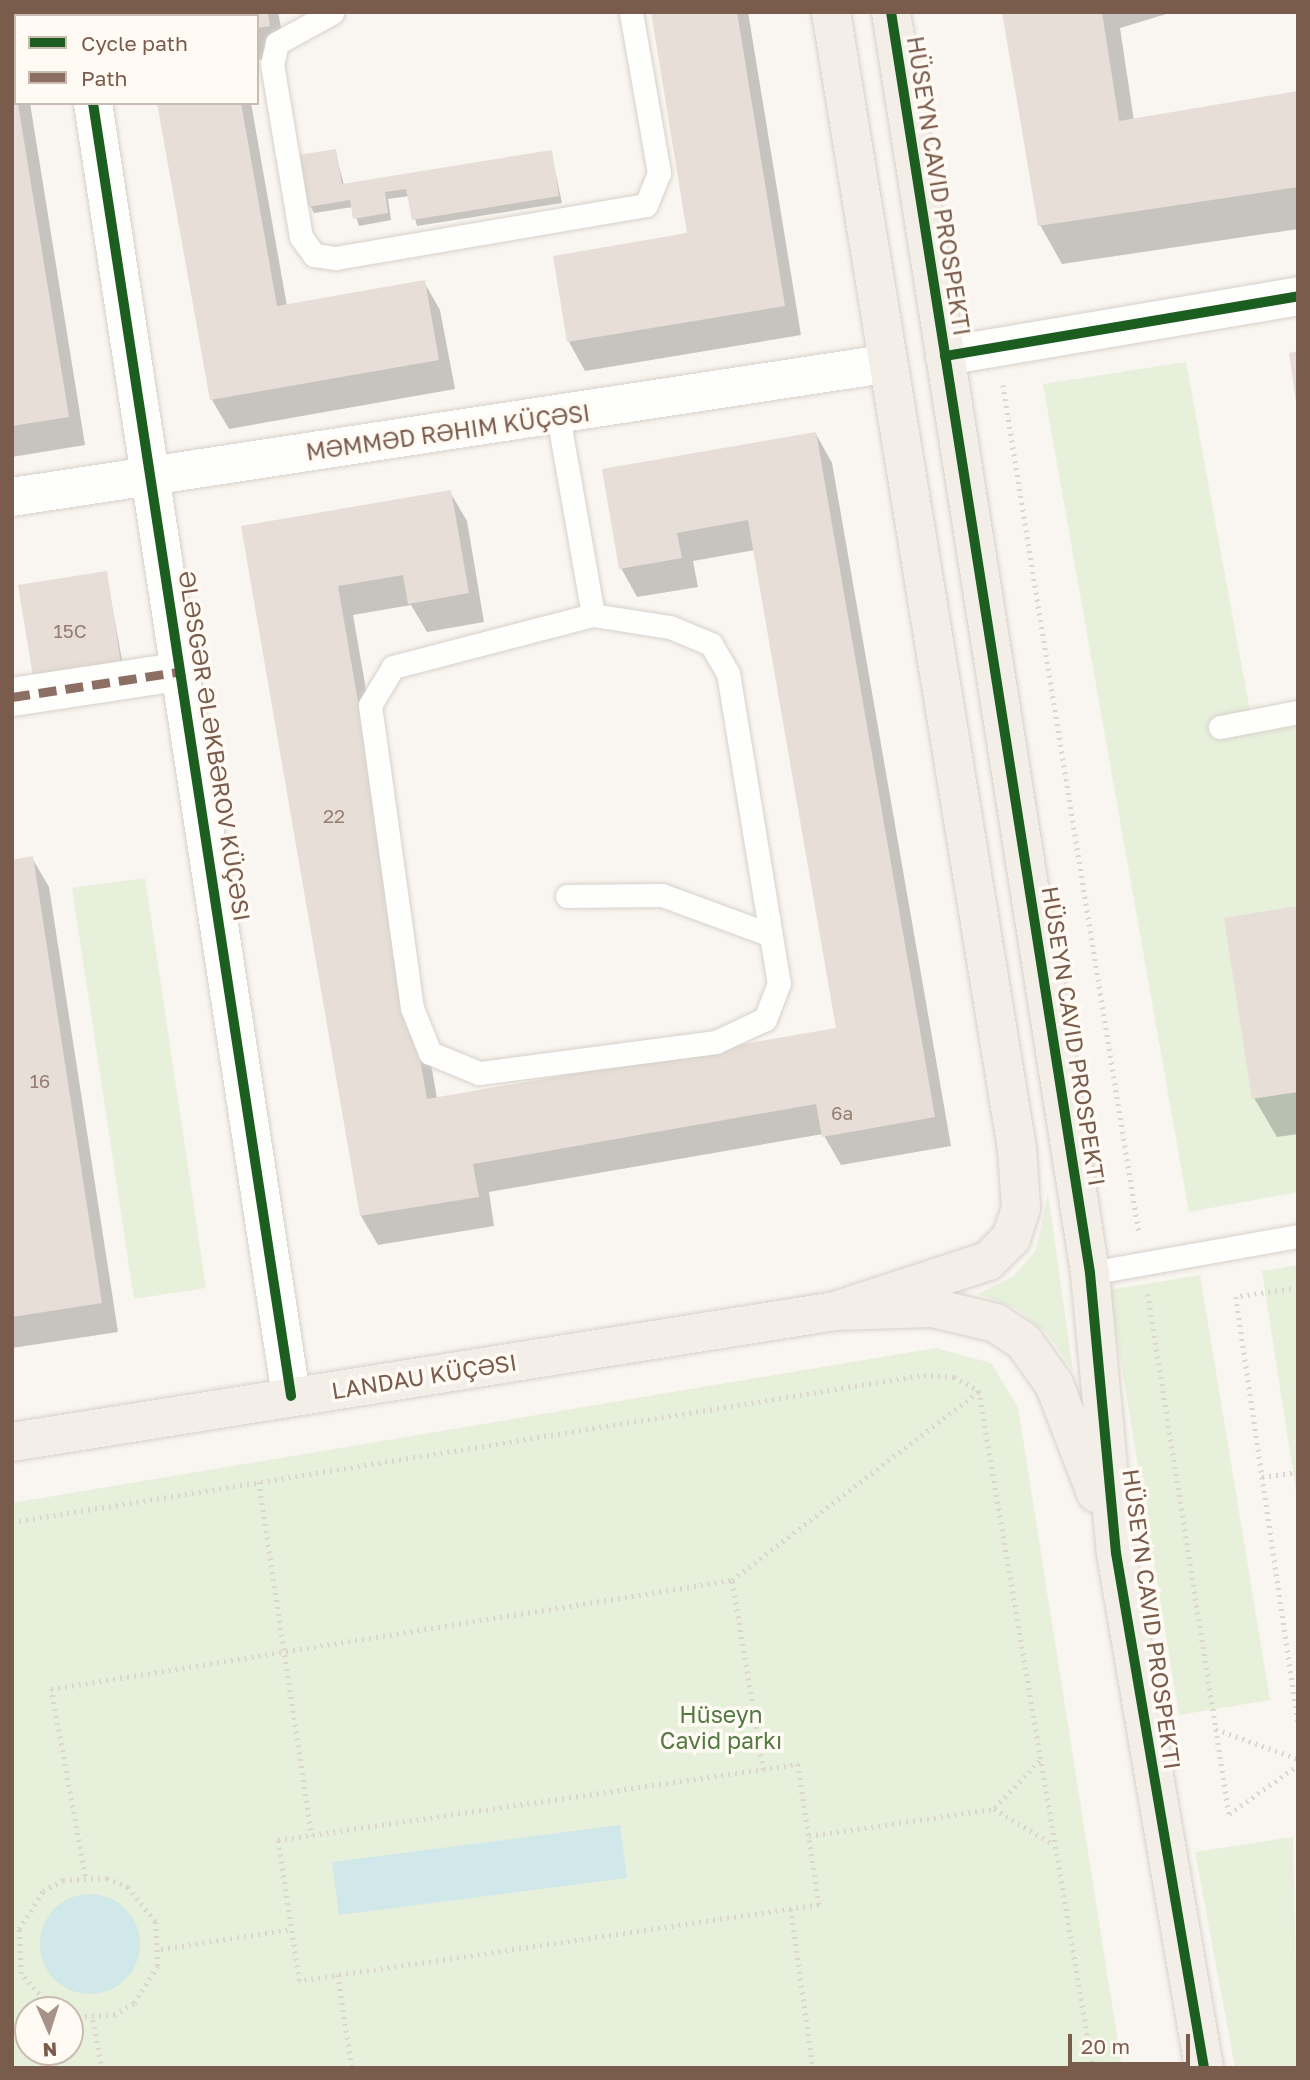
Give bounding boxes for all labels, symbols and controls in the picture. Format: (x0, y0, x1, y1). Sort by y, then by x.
legend (14, 14, 259, 105)
text: Cycle path (81, 30, 188, 56)
street label: HÜSEYN CAVID PROSPEKTI (902, 34, 976, 338)
text: Path (81, 65, 128, 91)
street label: MƏMMƏD RƏHIM KÜÇƏSI (304, 398, 592, 466)
street label: ƏLƏSGƏR ƏLƏKBƏROV KÜÇƏSI (174, 569, 256, 923)
house number: 15C (53, 620, 87, 642)
house number: 22 (323, 805, 345, 827)
street label: HÜSEYN CAVID PROSPEKTI (1037, 884, 1111, 1188)
house number: 16 (30, 1070, 50, 1092)
house number: 6a (831, 1102, 853, 1124)
street label: LANDAU KÜÇƏSI (329, 1348, 519, 1404)
street label: HÜSEYN CAVID PROSPEKTI (1117, 1467, 1187, 1771)
park label: Hüseyn Cavid parkı (660, 1700, 782, 1754)
north arrow (14, 1996, 84, 2066)
scale bar (1072, 2021, 1194, 2064)
text: 20 m (1081, 2033, 1130, 2059)
text: N (42, 2039, 58, 2062)

